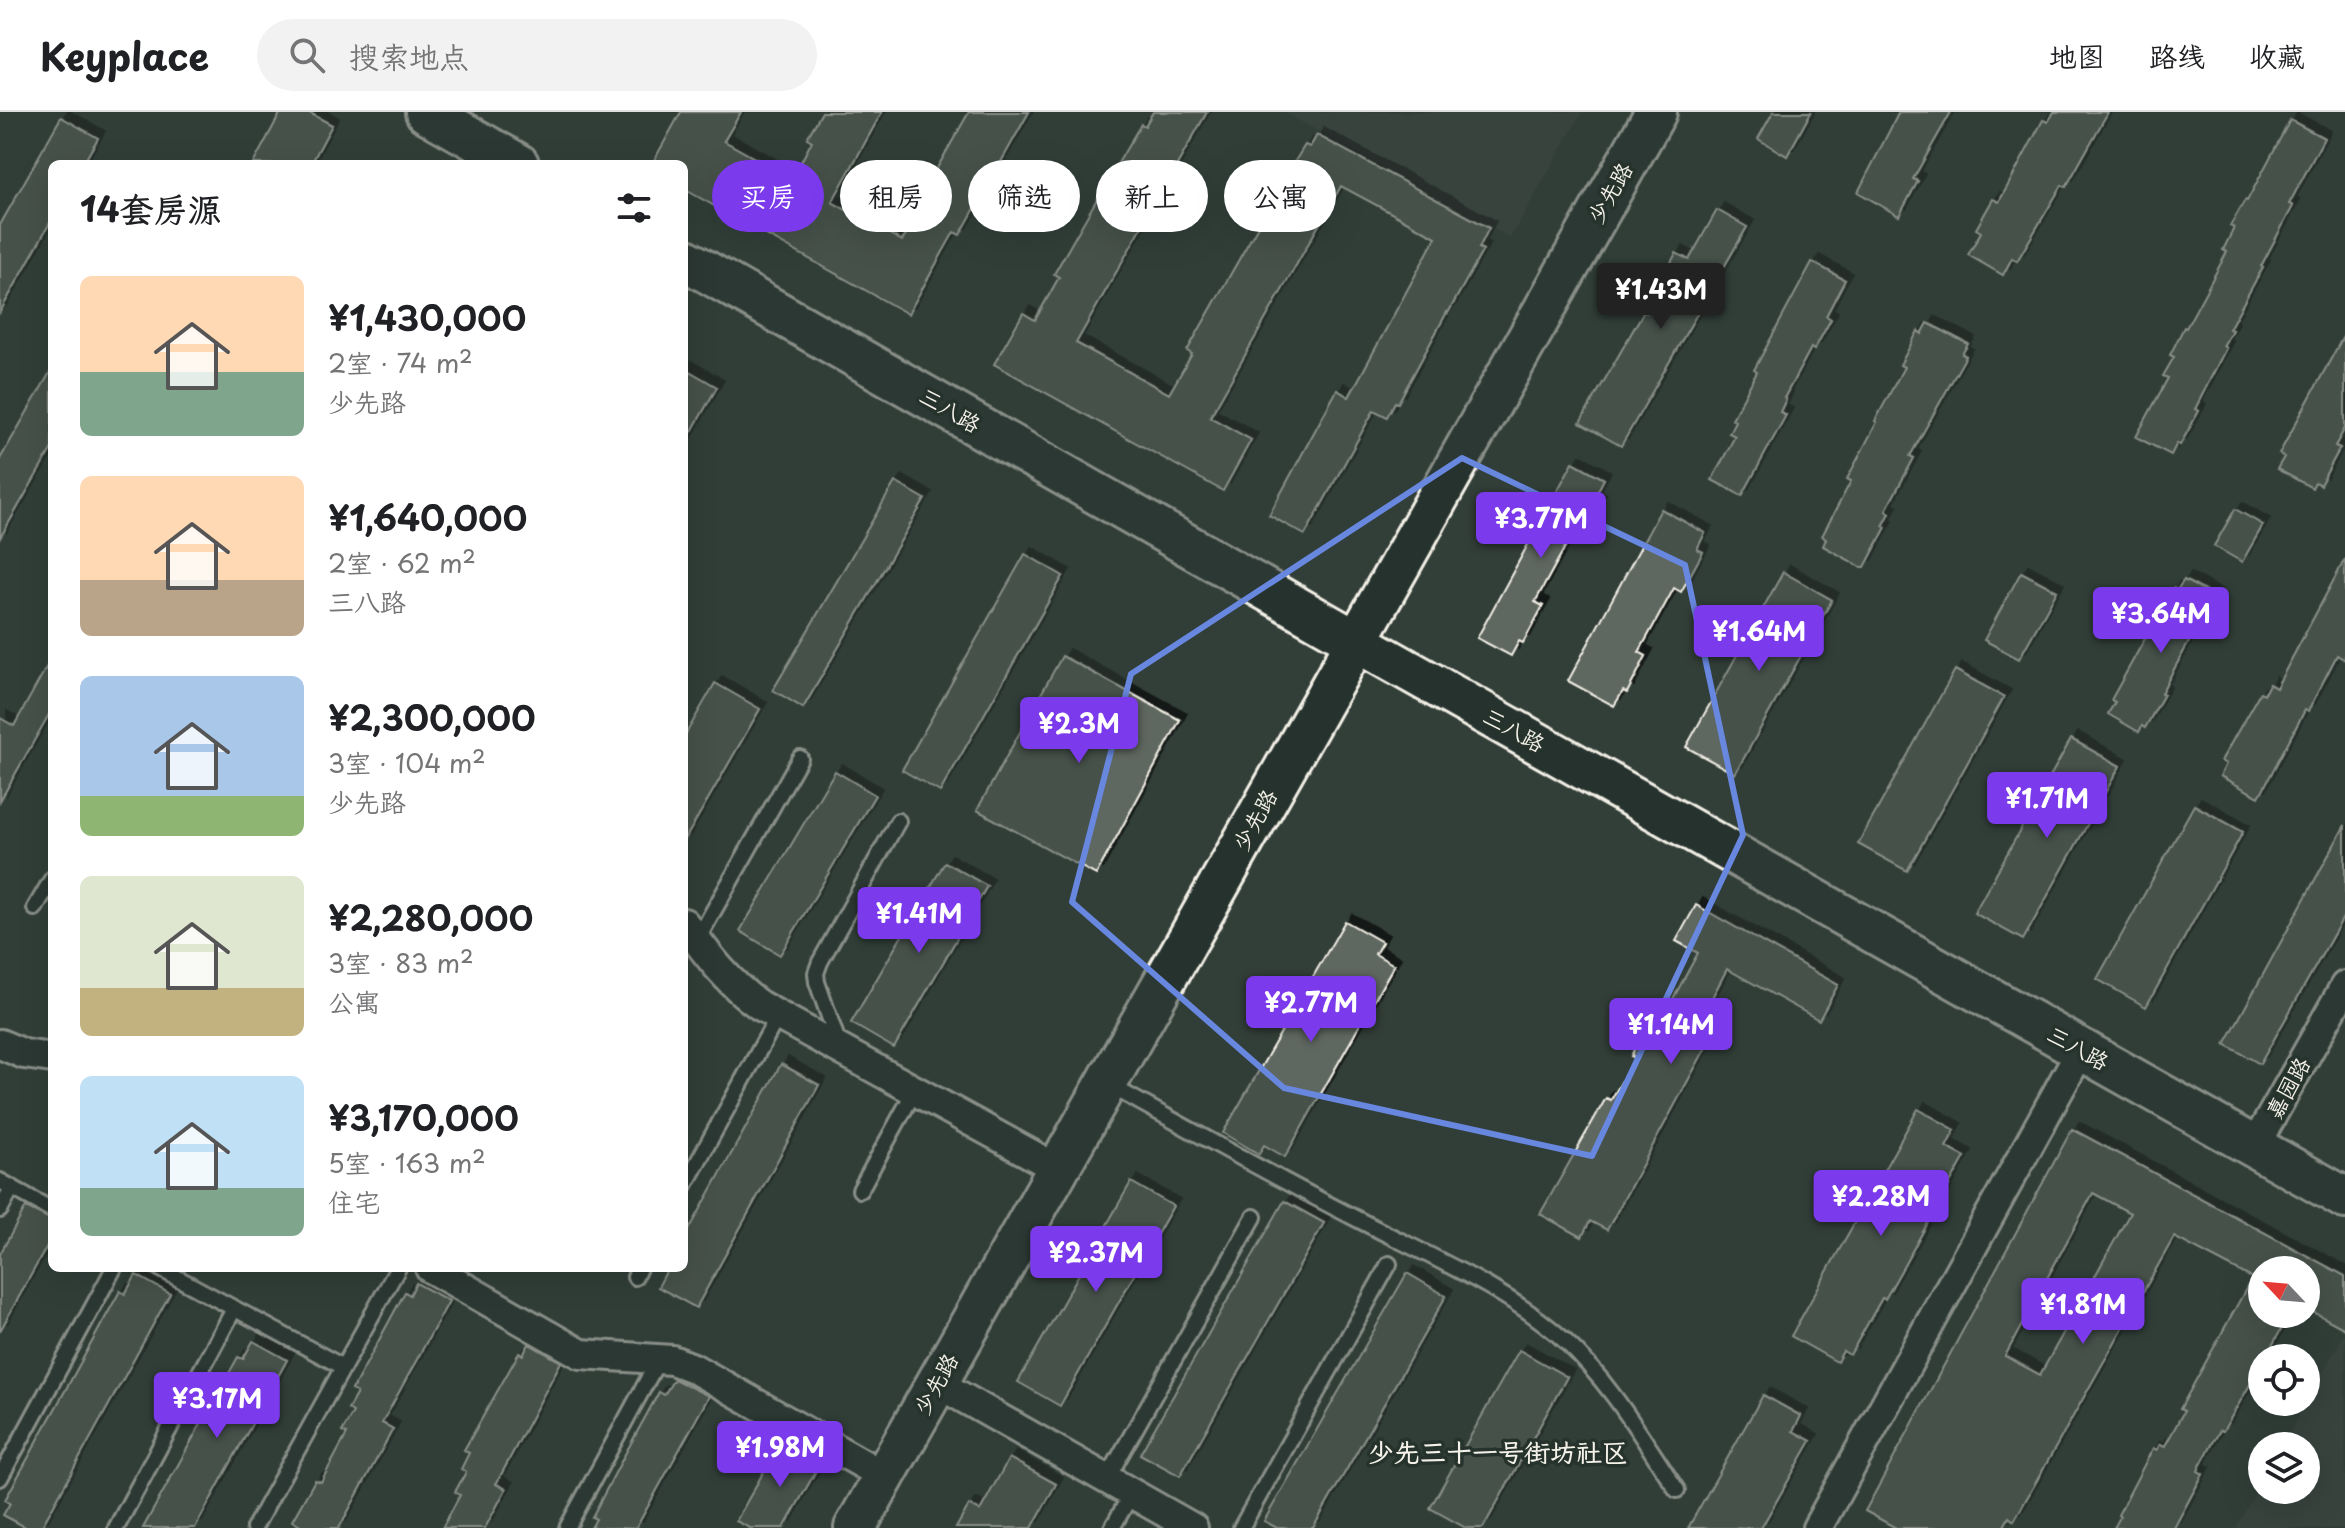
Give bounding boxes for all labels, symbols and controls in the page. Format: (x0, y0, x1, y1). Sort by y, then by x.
search box (257, 19, 817, 91)
text: Keyplace (40, 27, 209, 84)
icon: search (285, 33, 329, 77)
text: 搜索地点 (349, 33, 469, 78)
text: 地图 (2049, 34, 2105, 77)
text: 路线 (2149, 34, 2205, 77)
text: 收藏 (2249, 34, 2305, 77)
street label: 少先路 (1578, 155, 1639, 229)
chip: 买房 (712, 160, 824, 232)
chip: 租房 (840, 160, 952, 232)
chip: 筛选 (968, 160, 1080, 232)
chip: 新上 (1096, 160, 1208, 232)
chip: 公寓 (1224, 160, 1336, 232)
text: 14套房源 (80, 182, 222, 234)
icon: filters (612, 186, 656, 230)
pin: ¥1.43M (1596, 263, 1726, 331)
text: ¥1.43M (1615, 269, 1707, 308)
text: ¥1,430,000 (328, 291, 526, 343)
icon: home (144, 308, 240, 404)
text: 2室 · 74 m² (328, 343, 473, 382)
street label: 三八路 (914, 378, 988, 439)
text: 少先路 (328, 382, 406, 421)
text: ¥1,640,000 (328, 491, 527, 543)
pin: ¥3.77M (1476, 492, 1606, 560)
text: ¥3.77M (1494, 498, 1588, 537)
icon: home (144, 508, 240, 604)
text: 2室 · 62 m² (328, 543, 476, 582)
text: 三八路 (328, 582, 406, 621)
pin: ¥3.64M (2096, 587, 2226, 655)
text: ¥3.64M (2111, 593, 2211, 632)
pin: ¥1.64M (1694, 605, 1824, 673)
text: ¥1.64M (1712, 611, 1806, 650)
text: ¥2,300,000 (328, 691, 536, 743)
pin: ¥2.3M (1023, 697, 1135, 765)
street label: 三八路 (1478, 698, 1552, 759)
text: ¥2.3M (1038, 703, 1120, 742)
icon: home (144, 708, 240, 804)
text: 3室 · 104 m² (328, 743, 486, 782)
pin: ¥1.71M (1982, 772, 2112, 840)
text: ¥1.71M (2005, 778, 2089, 817)
text: 少先路 (328, 782, 406, 821)
street label: 少先路 (1223, 782, 1284, 856)
pin: ¥1.41M (854, 887, 984, 955)
text: ¥2,280,000 (328, 891, 533, 943)
text: ¥1.41M (876, 893, 962, 932)
icon: home (144, 908, 240, 1004)
text: 3室 · 83 m² (328, 943, 474, 982)
pin: ¥2.77M (1246, 976, 1376, 1044)
text: 公寓 (328, 982, 380, 1021)
text: ¥2.77M (1264, 982, 1358, 1021)
pin: ¥1.14M (1606, 998, 1736, 1066)
text: ¥1.14M (1627, 1004, 1715, 1043)
street label: 三八路 (2042, 1016, 2116, 1077)
street label: 嘉园路 (2256, 1050, 2317, 1124)
text: ¥3,170,000 (328, 1091, 519, 1143)
icon: home (144, 1108, 240, 1204)
text: 5室 · 163 m² (328, 1143, 486, 1182)
pin: ¥2.28M (1816, 1170, 1946, 1238)
text: ¥2.28M (1832, 1176, 1930, 1215)
text: 住宅 (328, 1182, 380, 1221)
pin: ¥2.37M (1031, 1226, 1161, 1294)
text: ¥2.37M (1048, 1232, 1144, 1271)
north arrow (2248, 1256, 2320, 1328)
map controls (2248, 1256, 2320, 1504)
pin: ¥1.81M (2018, 1278, 2148, 1346)
text: ¥1.81M (2039, 1284, 2127, 1323)
button: locate (2248, 1344, 2320, 1416)
street label: 少先路 (904, 1346, 965, 1420)
pin: ¥3.17M (152, 1372, 282, 1440)
text: ¥3.17M (172, 1378, 262, 1417)
pin: ¥1.98M (715, 1421, 845, 1489)
text: ¥1.98M (735, 1427, 825, 1466)
district label: 少先三十一号街坊社区 (1368, 1432, 1628, 1471)
button: layers (2248, 1432, 2320, 1504)

